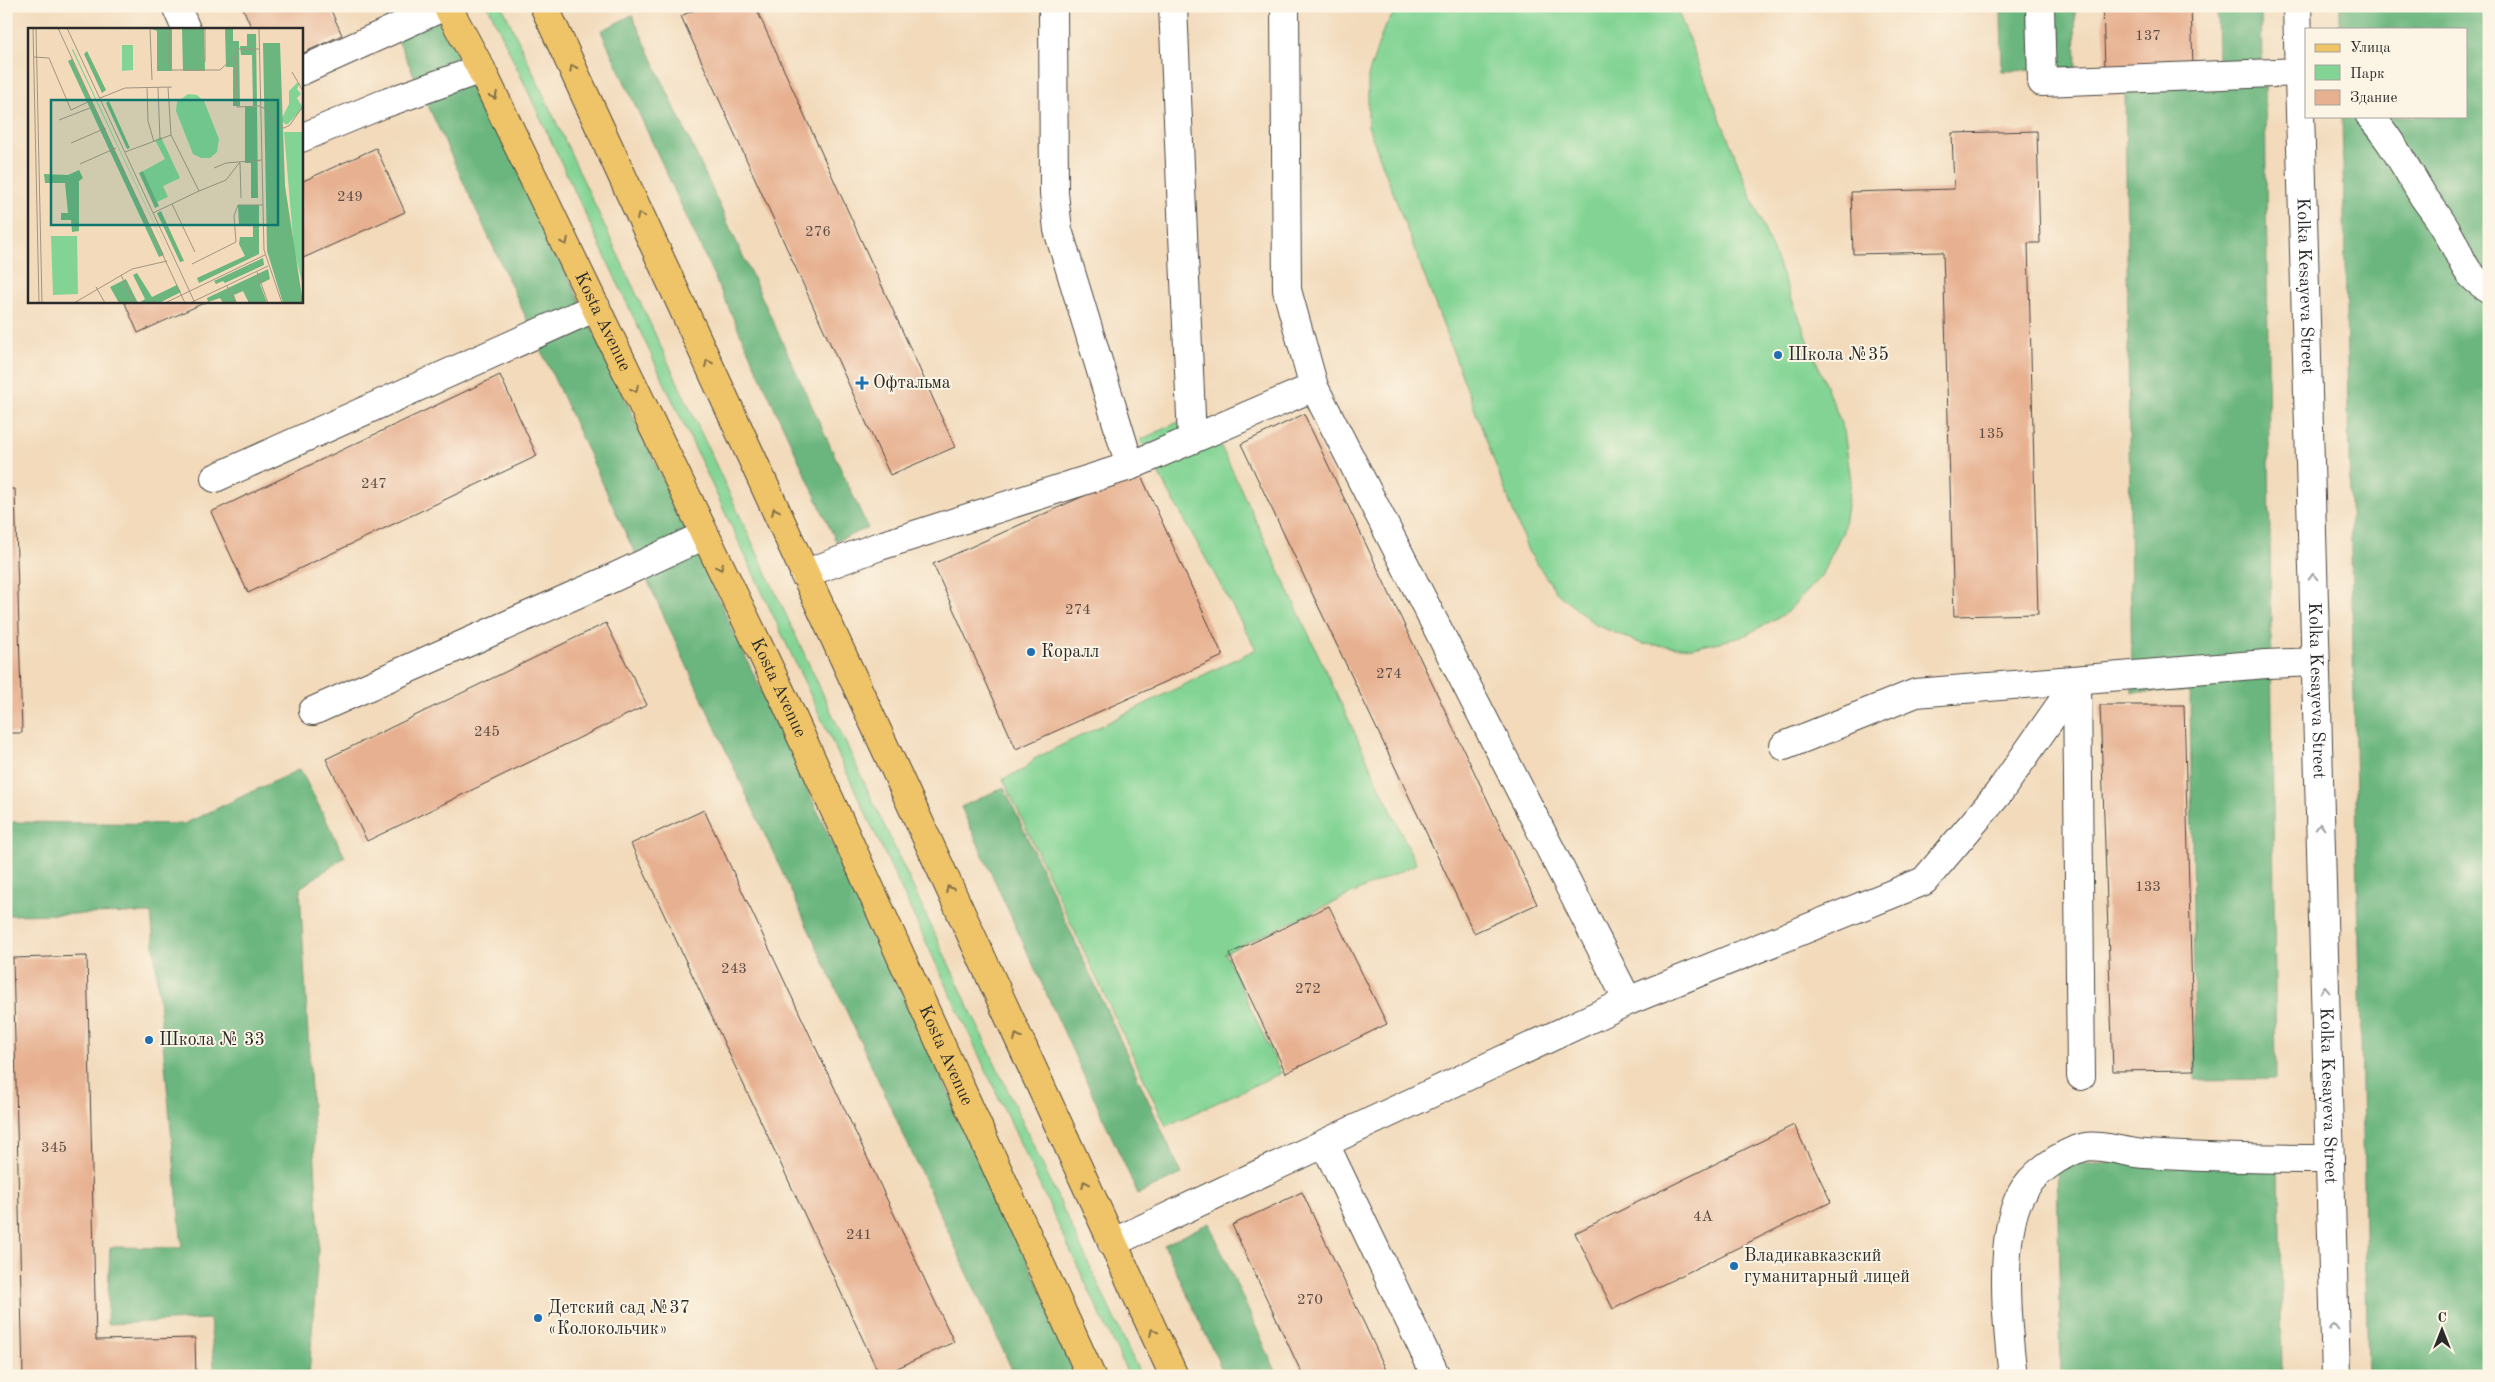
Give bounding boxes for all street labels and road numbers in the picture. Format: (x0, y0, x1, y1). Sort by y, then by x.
street label: Kolka Kesayeva Street (2293, 197, 2316, 374)
street label: Kosta Avenue (571, 269, 634, 374)
street label: Kolka Kesayeva Street (2305, 602, 2328, 779)
street label: Kosta Avenue (747, 635, 809, 740)
street label: Kosta Avenue (915, 1003, 976, 1108)
street label: Kolka Kesayeva Street (2317, 1007, 2340, 1184)

